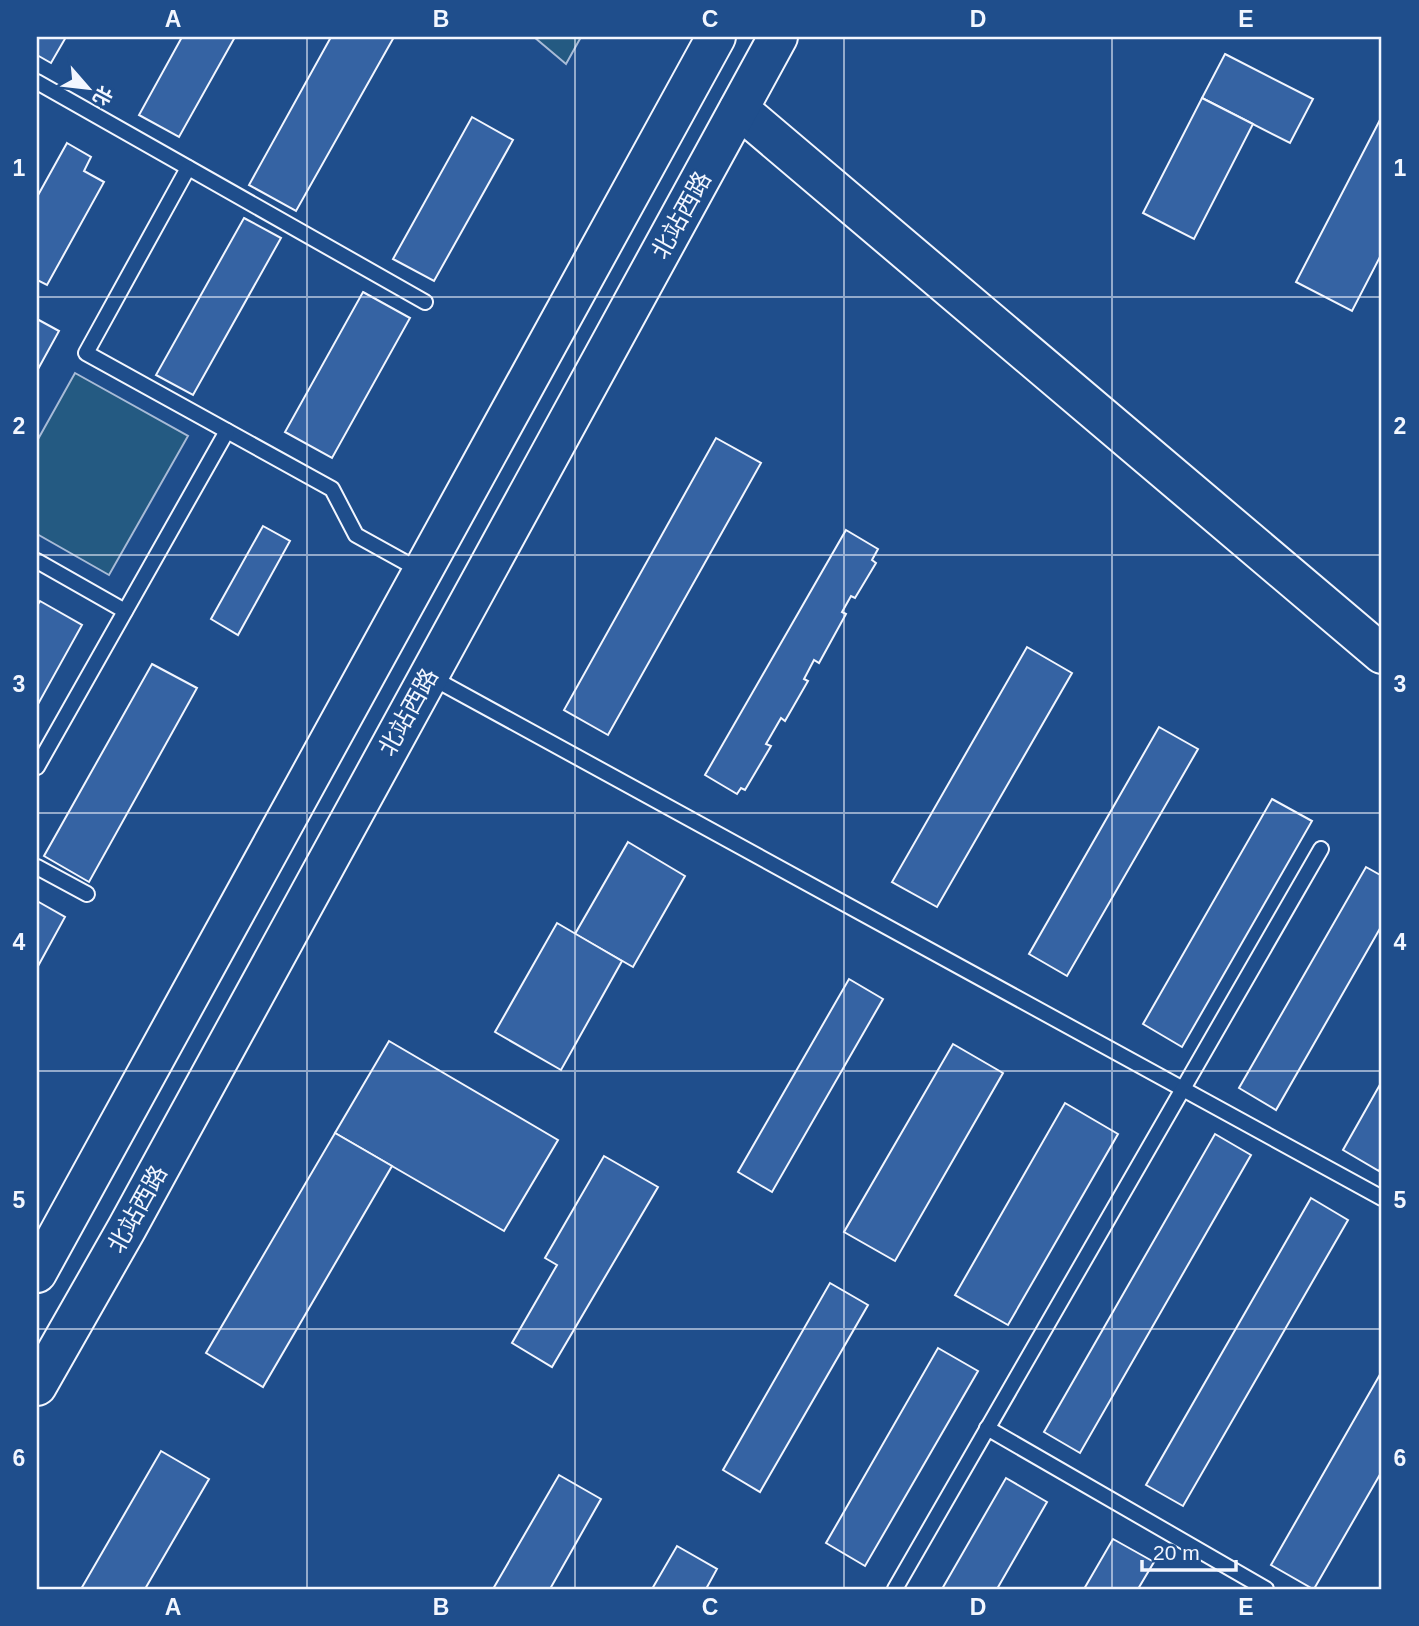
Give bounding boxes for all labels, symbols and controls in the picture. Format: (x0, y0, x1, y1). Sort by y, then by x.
text: A (165, 6, 181, 32)
text: B (433, 6, 449, 32)
text: C (702, 6, 718, 32)
text: D (970, 6, 986, 32)
text: E (1238, 6, 1254, 32)
north arrow (52, 52, 122, 122)
text: 北 (89, 82, 116, 109)
text: 1 (13, 155, 26, 181)
text: 1 (1394, 155, 1407, 181)
street label: 北站西路 (646, 166, 716, 264)
text: 2 (13, 413, 25, 439)
text: 2 (1394, 413, 1406, 439)
street label: 北站西路 (373, 663, 443, 761)
text: 3 (13, 671, 25, 697)
text: 3 (1394, 671, 1406, 697)
text: 4 (13, 929, 26, 955)
text: 4 (1394, 929, 1407, 955)
street label: 北站西路 (102, 1160, 172, 1258)
text: 5 (13, 1187, 26, 1213)
text: 5 (1394, 1187, 1407, 1213)
text: 6 (13, 1445, 25, 1471)
text: 6 (1394, 1445, 1406, 1471)
scale bar (1142, 1528, 1237, 1572)
text: 20 m (1153, 1541, 1200, 1564)
text: A (165, 1594, 181, 1620)
text: B (433, 1594, 449, 1620)
text: C (702, 1594, 718, 1620)
text: D (970, 1594, 986, 1620)
text: E (1238, 1594, 1254, 1620)

